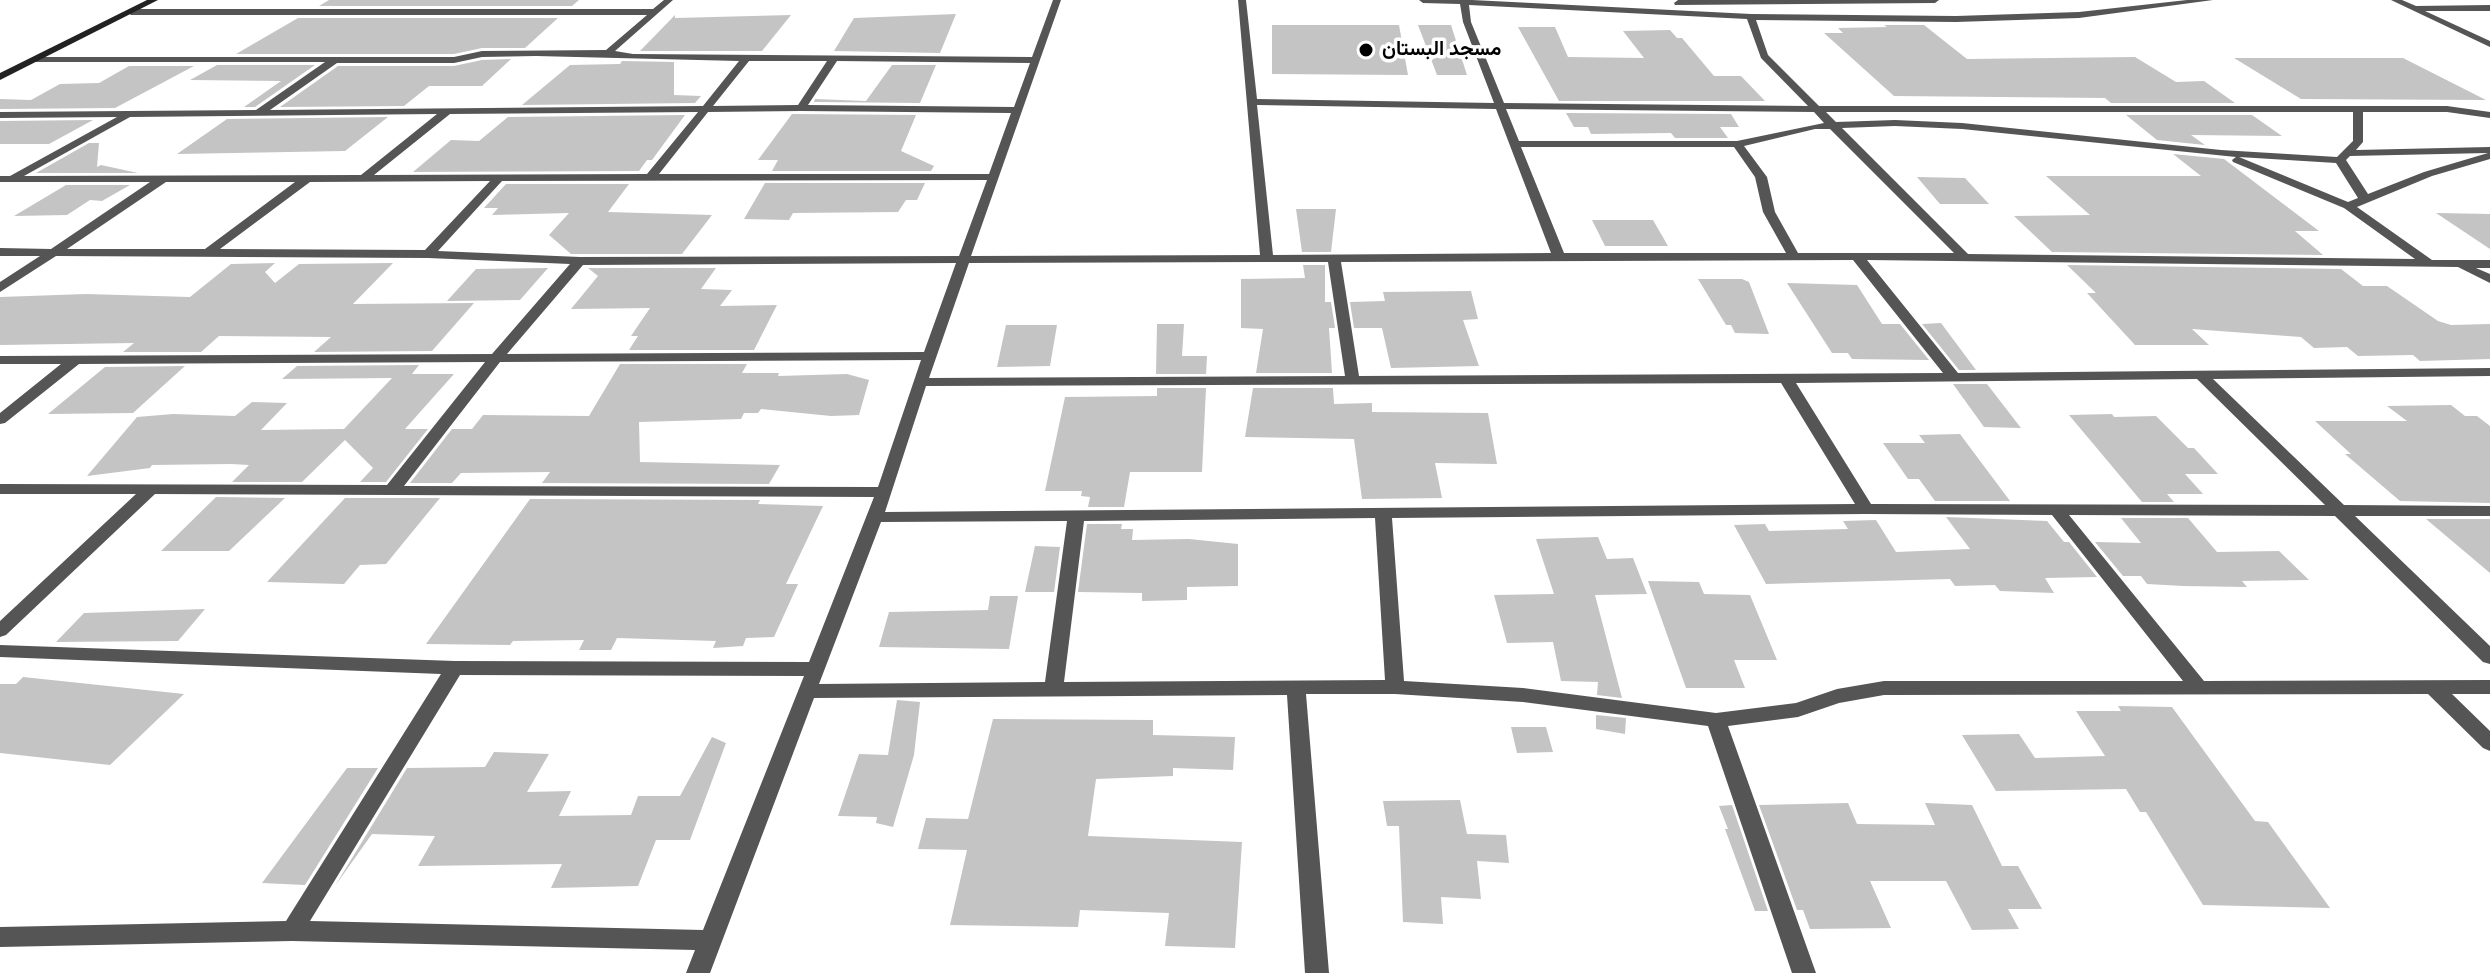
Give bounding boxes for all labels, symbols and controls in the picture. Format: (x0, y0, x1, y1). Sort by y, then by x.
place label: مسجد البستان (1382, 38, 1501, 62)
marker: مسجد البستان (1357, 41, 1375, 59)

